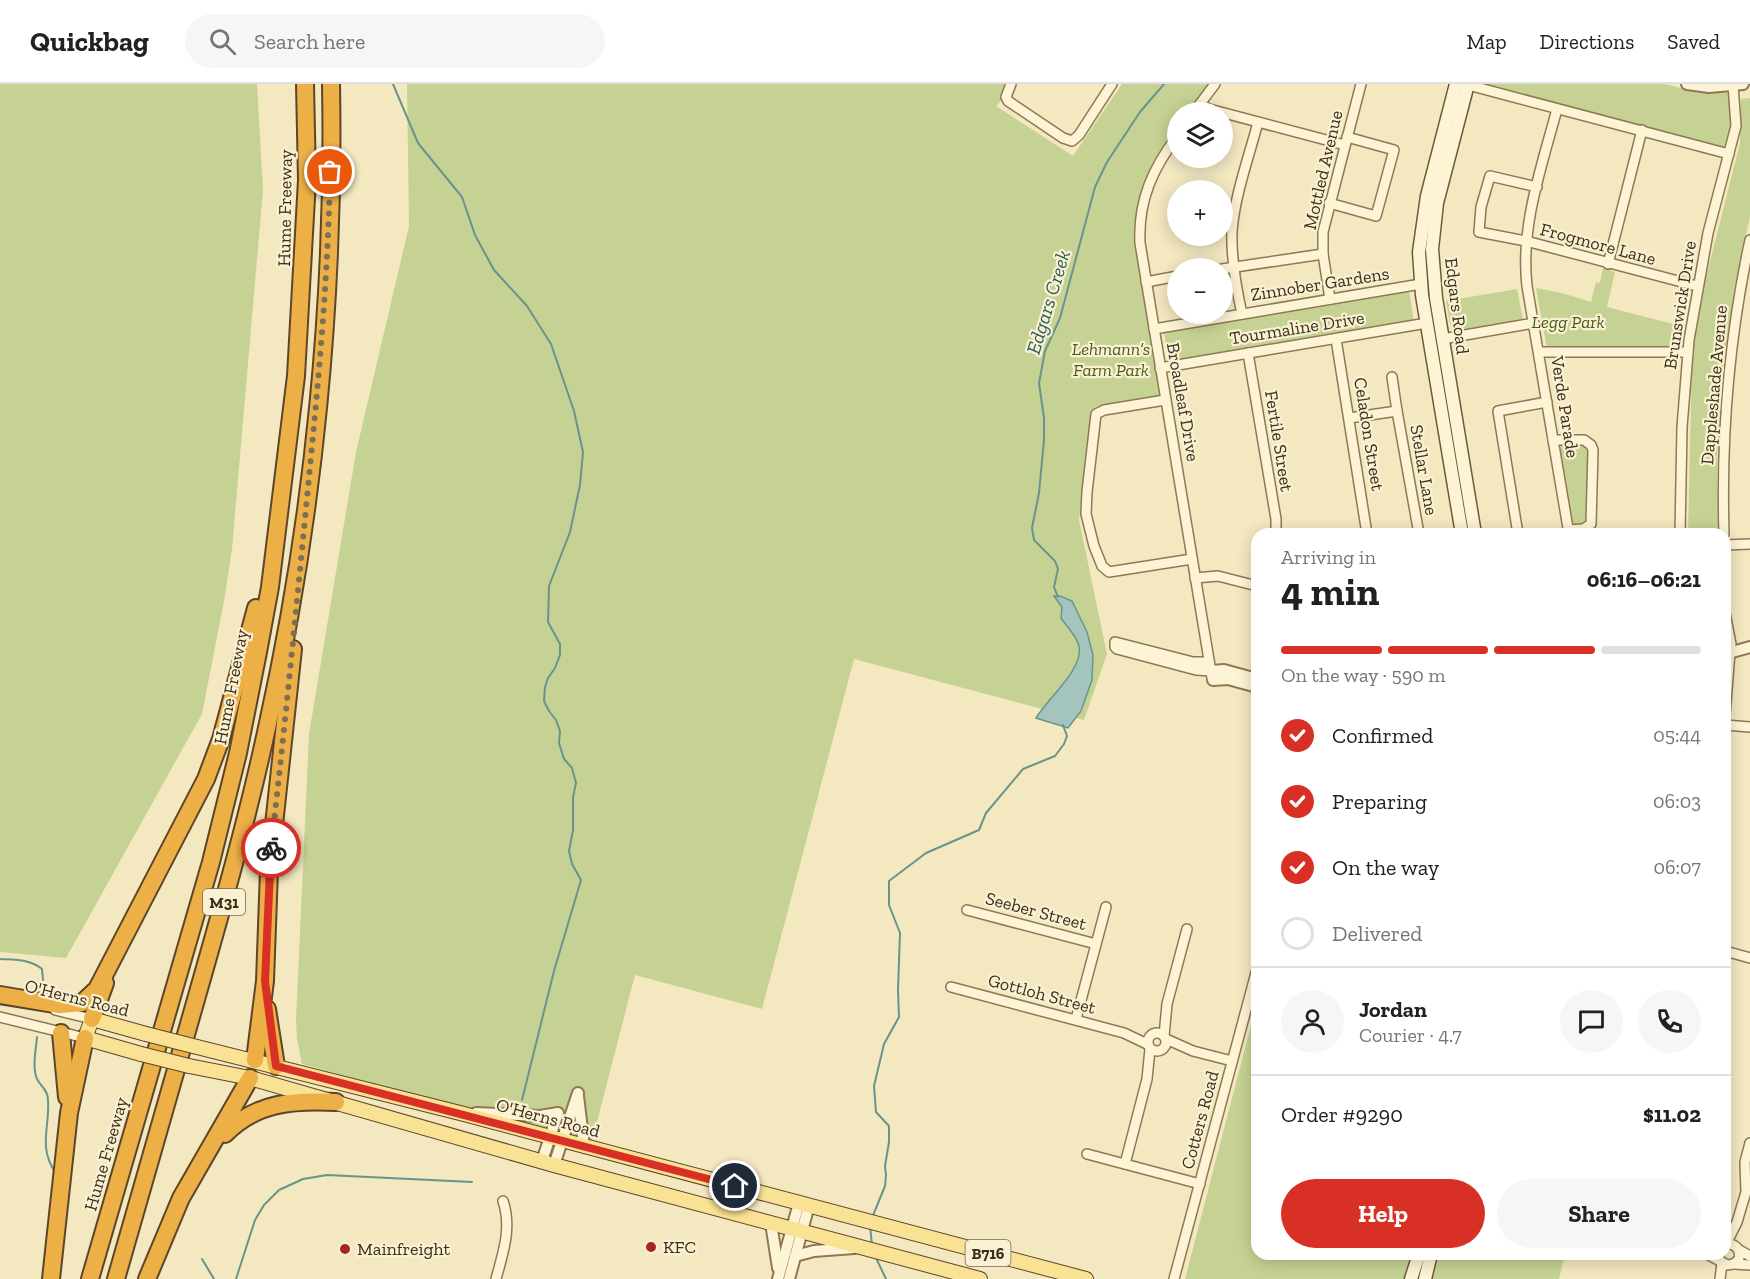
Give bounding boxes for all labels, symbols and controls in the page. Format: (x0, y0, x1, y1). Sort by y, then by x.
search box (185, 14, 605, 68)
text: Quickbag (30, 25, 149, 58)
icon: search (206, 25, 239, 58)
text: Search here (254, 28, 365, 55)
text: Map (1467, 29, 1507, 54)
text: Directions (1540, 29, 1634, 54)
text: Saved (1667, 29, 1720, 54)
map controls (1167, 102, 1233, 324)
button: layers (1167, 102, 1233, 168)
street label: Mottled Avenue (1299, 108, 1347, 232)
pin (304, 146, 355, 197)
street label: Hume Freeway (273, 148, 297, 267)
icon: bag (313, 155, 346, 188)
button: + (1167, 180, 1233, 246)
street label: Frogmore Lane (1538, 218, 1658, 270)
street label: Brunswick Drive (1659, 239, 1701, 371)
water label: Edgars Creek (1021, 247, 1075, 357)
street label: Edgars Road (1440, 256, 1474, 356)
button: − (1167, 258, 1233, 324)
street label: Zinnober Gardens (1249, 262, 1391, 306)
street label: Dappleshade Avenue (1696, 304, 1732, 466)
street label: Tourmaline Drive (1228, 306, 1366, 350)
park label: Legg Park (1532, 311, 1604, 333)
park label: Lehmann’s Farm Park (1072, 338, 1150, 381)
street label: Broadleaf Drive (1162, 341, 1204, 463)
street label: Verde Parade (1546, 354, 1584, 459)
street label: Celadon Street (1349, 376, 1389, 493)
street label: Fertile Street (1260, 389, 1298, 494)
street label: Stellar Lane (1405, 423, 1443, 517)
text: Arriving in (1281, 545, 1376, 569)
text: 06:16–06:21 (1587, 566, 1701, 593)
text: 4 min (1281, 568, 1379, 615)
street label: Hume Freeway (209, 627, 253, 747)
text: On the way · 590 m (1281, 663, 1446, 687)
icon: check (1281, 719, 1314, 752)
text: Confirmed (1332, 722, 1433, 749)
text: 05:44 (1653, 723, 1701, 747)
icon: check (1281, 785, 1314, 818)
text: Preparing (1332, 788, 1427, 815)
text: 06:03 (1653, 789, 1701, 813)
courier (241, 818, 301, 878)
icon: bike (255, 832, 288, 865)
icon: check (1281, 851, 1314, 884)
text: On the way (1332, 854, 1439, 881)
text: 06:07 (1653, 855, 1701, 879)
street label: Seeber Street (983, 887, 1089, 935)
road number: M31 (203, 889, 245, 915)
text: Delivered (1332, 920, 1422, 947)
street label: Gottloh Street (986, 969, 1099, 1019)
street label: O'Herns Road (23, 974, 132, 1022)
button: person (1281, 990, 1344, 1053)
button: chat (1560, 990, 1623, 1053)
button: phone (1638, 990, 1701, 1053)
text: Jordan (1359, 996, 1427, 1023)
text: Courier · 4.7 (1359, 1023, 1462, 1047)
street label: Cotters Road (1176, 1068, 1224, 1172)
street label: Hume Freeway (79, 1094, 133, 1213)
street label: O'Herns Road (494, 1094, 603, 1142)
text: Order #9290 (1281, 1101, 1403, 1128)
text: $11.02 (1643, 1101, 1701, 1128)
pin (709, 1160, 760, 1211)
icon: home (718, 1169, 751, 1202)
button: Help (1281, 1179, 1485, 1248)
button: Share (1497, 1179, 1701, 1248)
place label: KFC (663, 1236, 696, 1258)
place label: Mainfreight (357, 1238, 450, 1260)
marker: KFC (644, 1240, 658, 1254)
road number: B716 (966, 1240, 1010, 1266)
marker: Mainfreight (338, 1242, 352, 1256)

